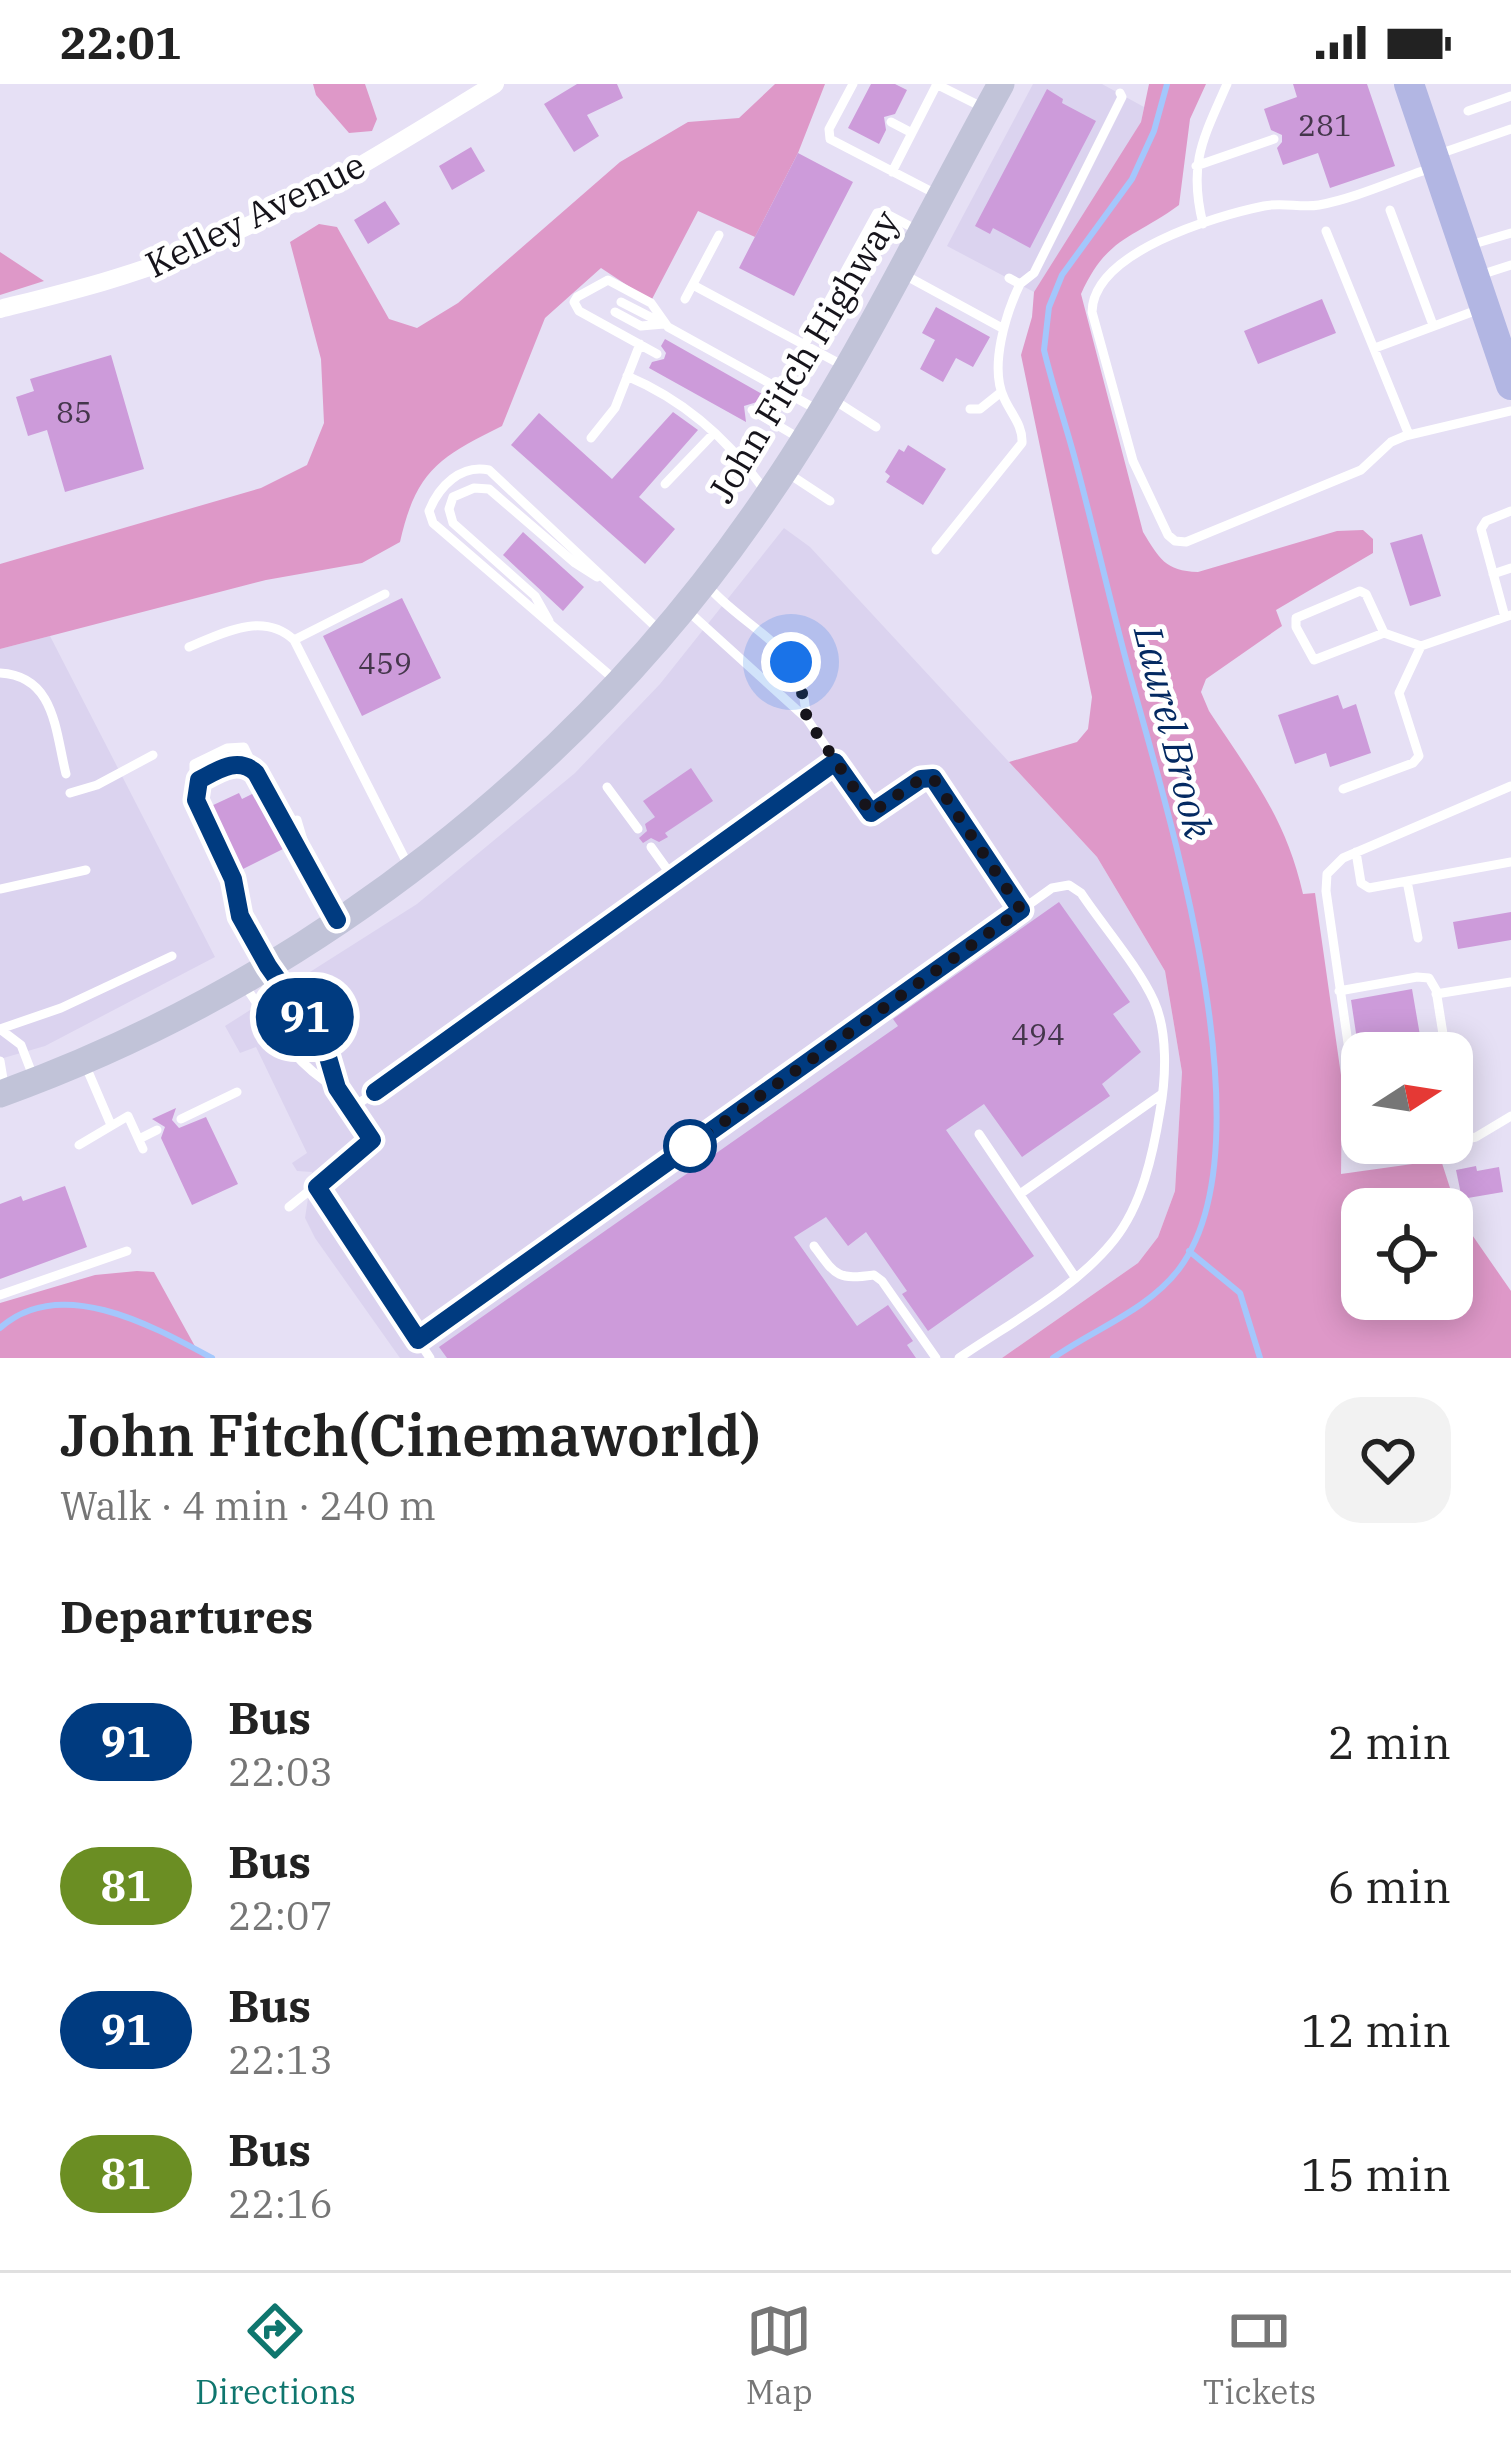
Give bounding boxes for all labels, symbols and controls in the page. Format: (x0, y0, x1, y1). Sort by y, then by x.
text: 22:01 (60, 13, 182, 71)
house number: 281 (1298, 105, 1352, 144)
street label: Kelley Avenue (137, 141, 373, 287)
street label: John Fitch Highway (697, 201, 909, 511)
house number: 85 (56, 392, 92, 431)
water label: Laurel Brook (1123, 619, 1225, 844)
your location (761, 632, 821, 692)
house number: 459 (358, 643, 412, 682)
line badge: 91 (251, 978, 359, 1056)
text: 91 (280, 989, 330, 1044)
house number: 494 (1011, 1014, 1065, 1053)
north arrow (1341, 1032, 1473, 1164)
map controls (1341, 1032, 1473, 1320)
unlabelled marker (665, 1121, 715, 1171)
button: locate (1341, 1188, 1473, 1320)
button: heart (1325, 1397, 1451, 1523)
text: John Fitch(Cinemaworld) (60, 1398, 760, 1472)
text: Walk · 4 min · 240 m (60, 1480, 436, 1531)
text: Departures (60, 1587, 313, 1645)
text: Bus (228, 1688, 311, 1746)
text: 2 min (1328, 1713, 1451, 1771)
text: 91 (101, 1714, 151, 1769)
text: 22:03 (228, 1746, 333, 1797)
text: Bus (228, 1832, 311, 1890)
text: 6 min (1328, 1857, 1451, 1915)
text: 81 (101, 1858, 151, 1913)
text: 22:07 (228, 1890, 333, 1941)
text: Bus (228, 1976, 311, 2034)
text: 12 min (1301, 2001, 1451, 2059)
text: 91 (101, 2002, 151, 2057)
text: 22:13 (228, 2034, 333, 2085)
text: Bus (228, 2120, 311, 2178)
text: 15 min (1301, 2145, 1451, 2203)
text: 81 (101, 2146, 151, 2201)
text: 22:16 (228, 2178, 333, 2229)
tab: Directions (195, 2298, 356, 2413)
tab: Map (746, 2298, 813, 2413)
tab: Tickets (1203, 2298, 1316, 2413)

